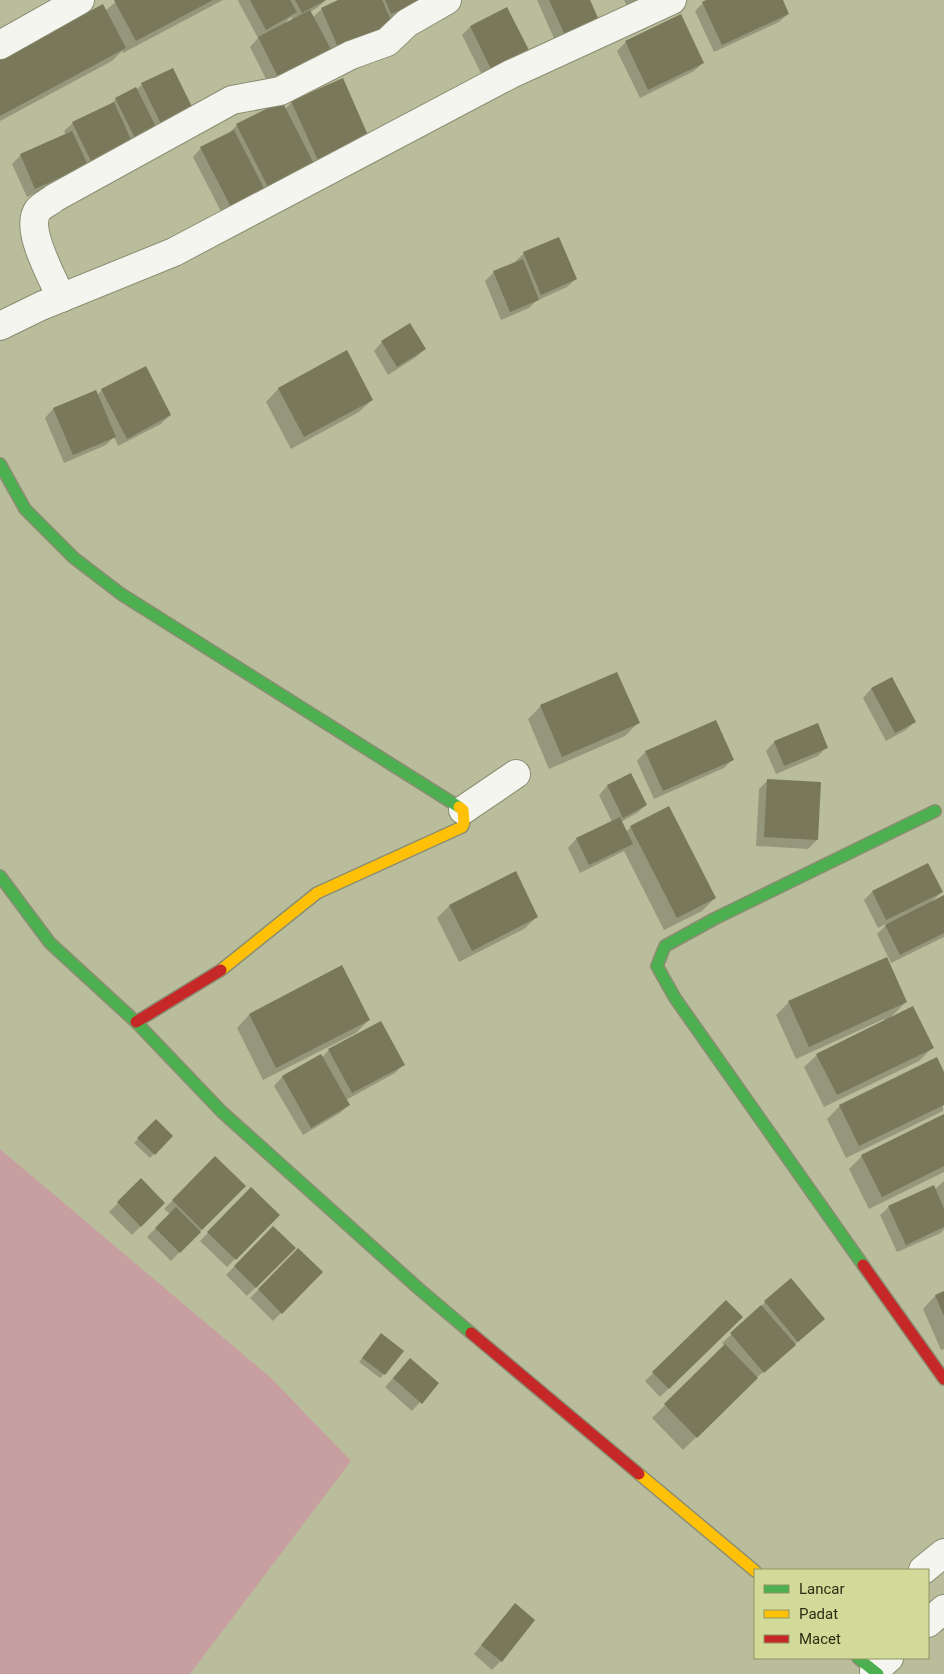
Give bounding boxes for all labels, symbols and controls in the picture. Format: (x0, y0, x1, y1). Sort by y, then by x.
legend (754, 1569, 929, 1659)
text: Lancar (799, 1580, 845, 1598)
text: Padat (799, 1605, 838, 1623)
text: Macet (799, 1630, 841, 1648)

